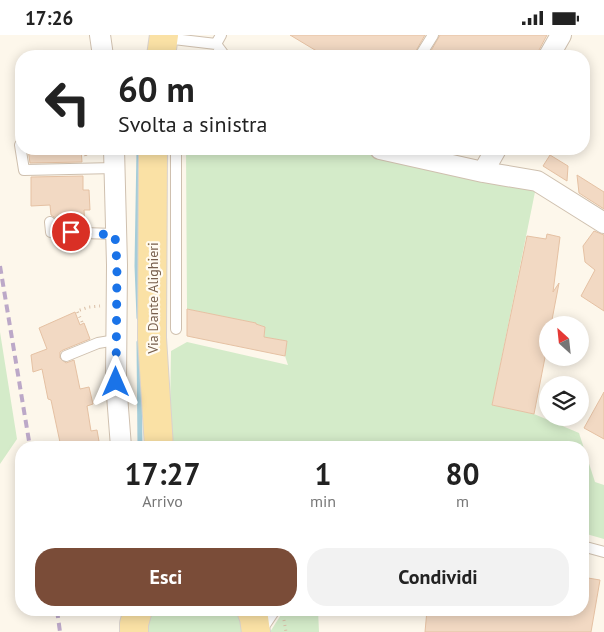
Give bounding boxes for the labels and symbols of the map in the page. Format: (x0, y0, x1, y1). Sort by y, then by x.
pin (50, 211, 92, 253)
street label: Via Dante Alighieri (144, 242, 162, 355)
north arrow (539, 316, 589, 366)
position arrow (89, 355, 141, 407)

